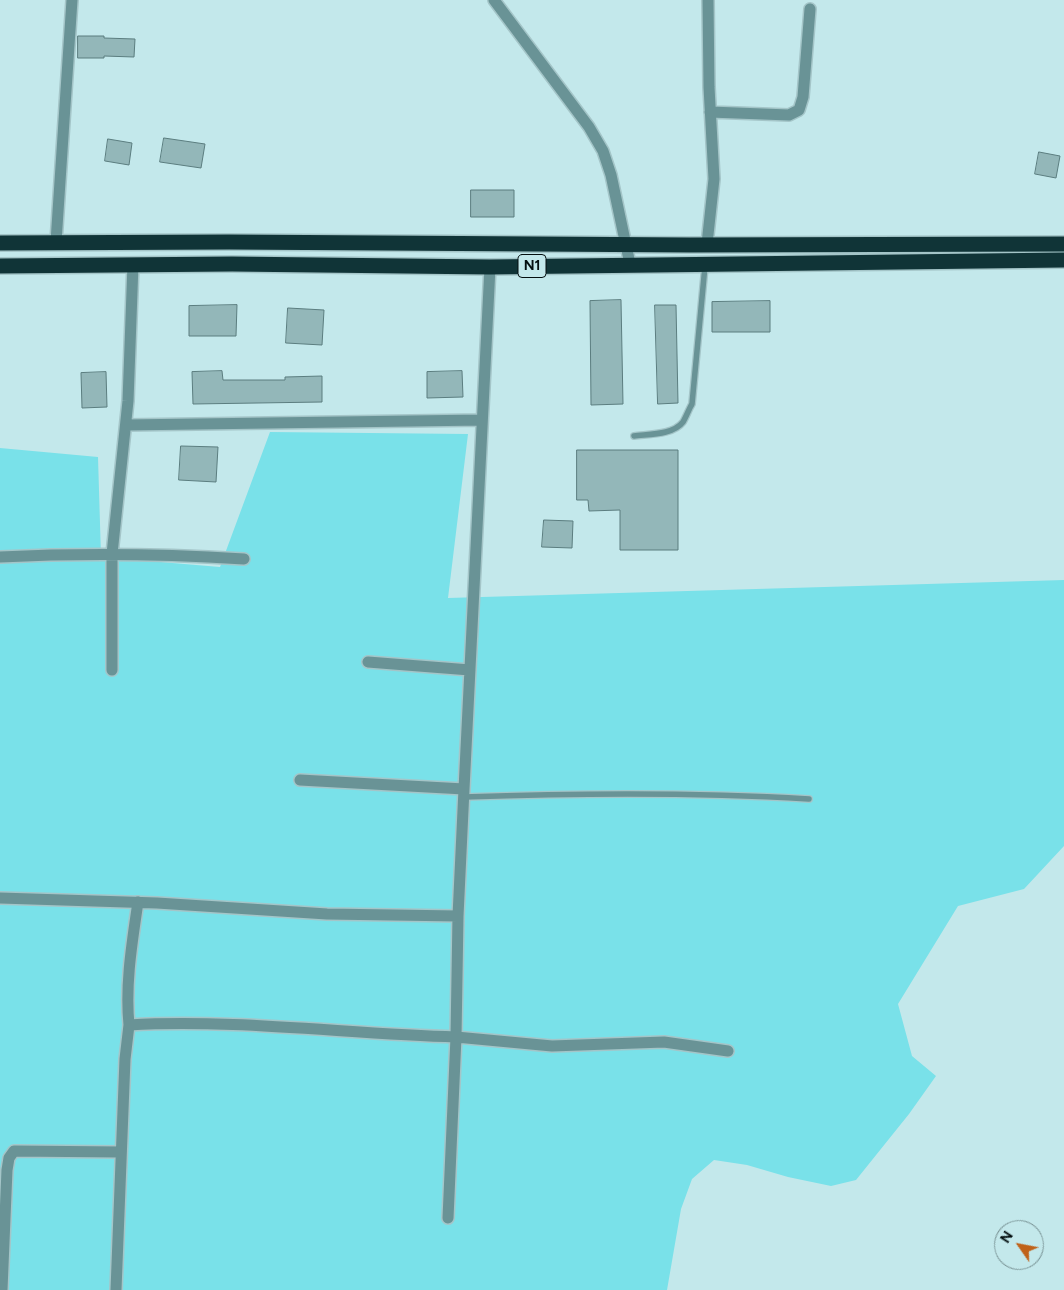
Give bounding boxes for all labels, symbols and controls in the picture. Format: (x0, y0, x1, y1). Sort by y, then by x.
road number: N1 (518, 255, 546, 278)
north arrow (994, 1220, 1044, 1270)
text: N (997, 1228, 1017, 1246)

